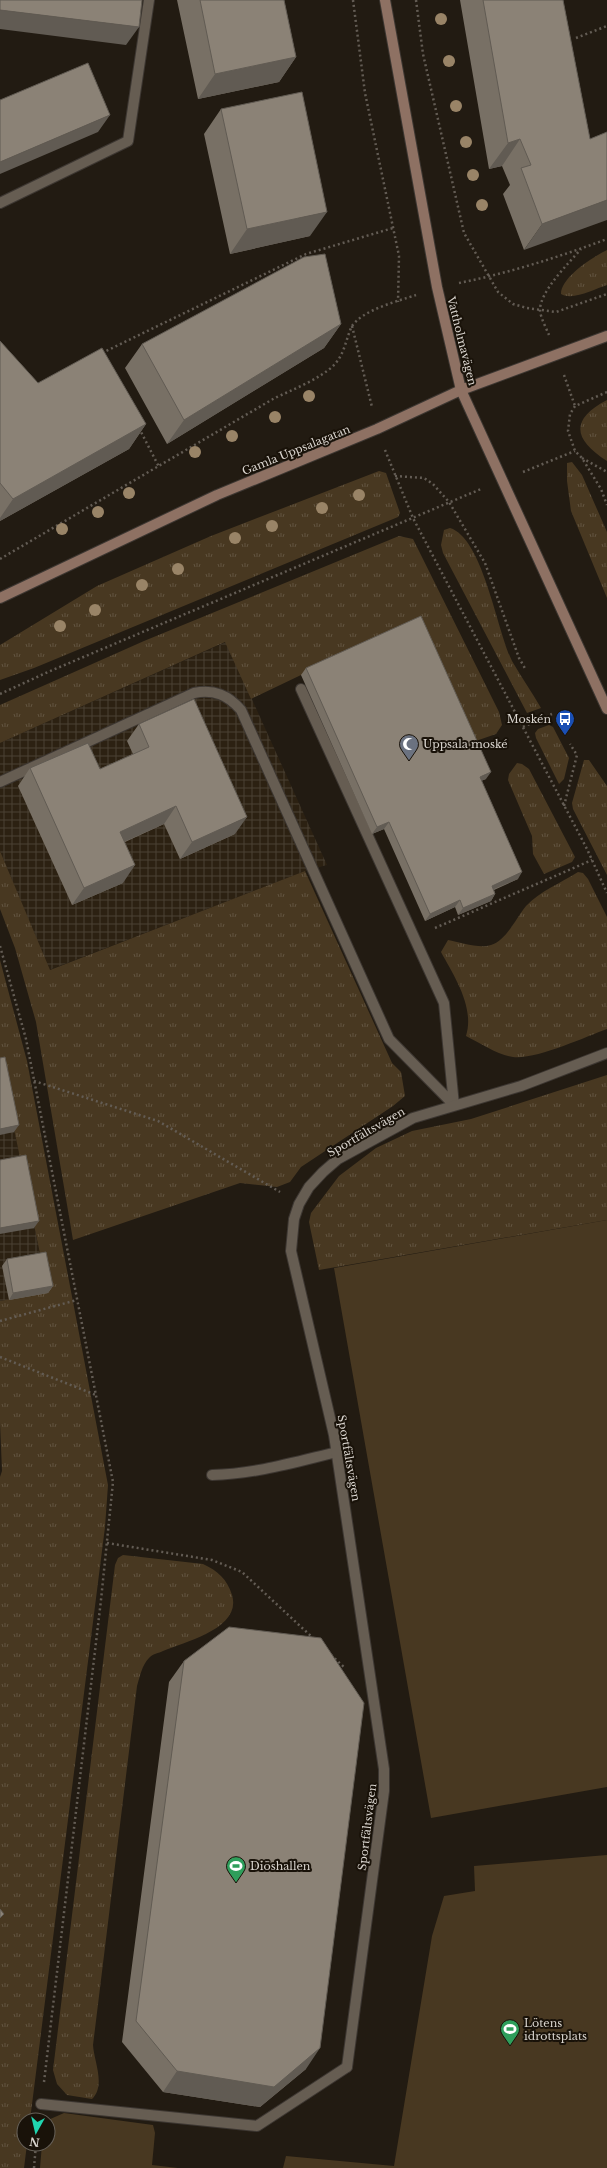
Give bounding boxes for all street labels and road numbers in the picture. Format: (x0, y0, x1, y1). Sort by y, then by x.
street label: Vattholmavägen (444, 294, 480, 387)
street label: Gamla Uppsalagatan (240, 422, 353, 478)
street label: Sportfältsvägen (325, 1104, 408, 1160)
street label: Sportfältsvägen (335, 1414, 364, 1503)
street label: Sportfältsvägen (355, 1782, 379, 1871)

